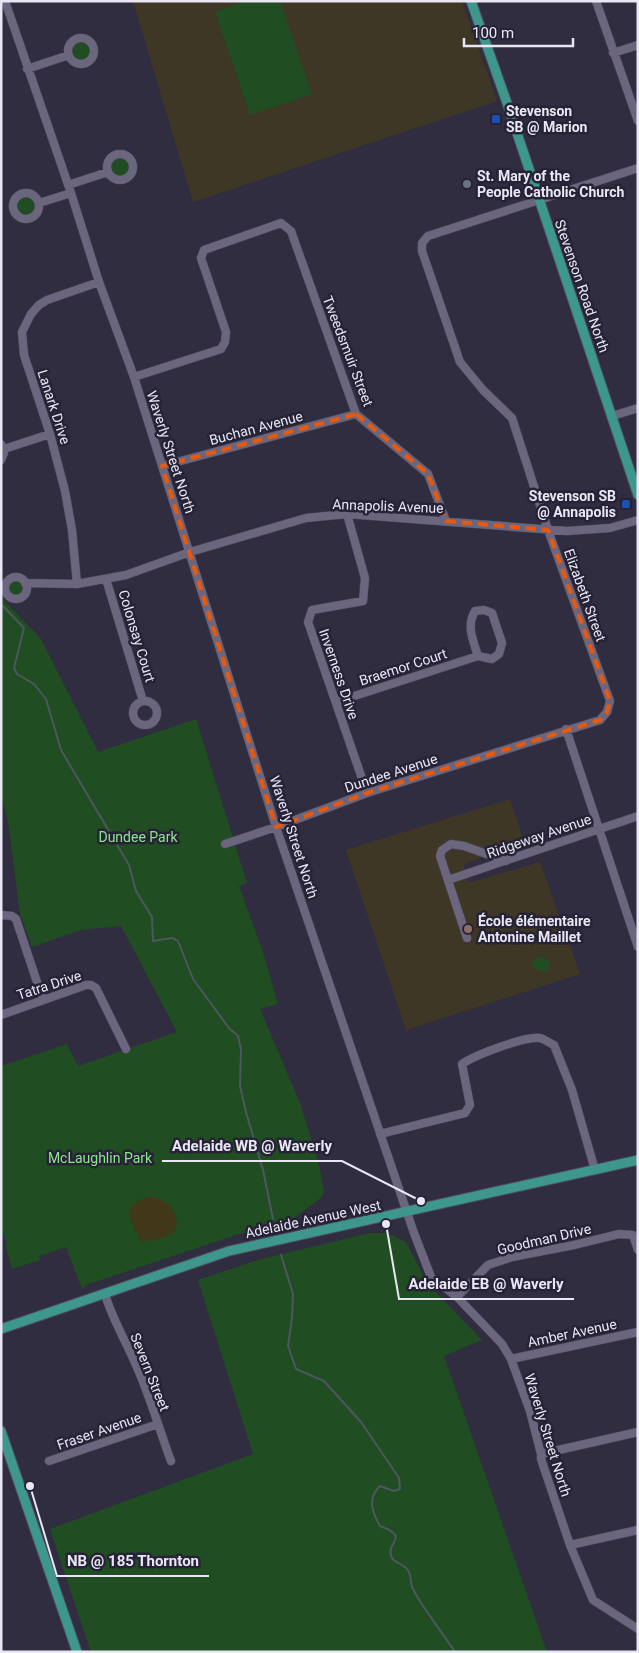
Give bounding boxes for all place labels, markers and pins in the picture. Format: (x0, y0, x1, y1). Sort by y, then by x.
place label: Stevenson SB @ Marion (506, 103, 588, 135)
marker: Stevenson SB @ Marion (490, 113, 502, 125)
place label: St. Mary of the People Catholic Church (477, 168, 624, 200)
marker: St. Mary of the People Catholic Church (461, 178, 473, 190)
place label: Stevenson SB @ Annapolis (529, 488, 616, 520)
marker: Stevenson SB @ Annapolis (620, 498, 632, 510)
place label: École élémentaire Antonine Maillet (478, 912, 591, 945)
marker: École élémentaire Antonine Maillet (462, 923, 474, 935)
callout: Adelaide WB @ Waverly (162, 1131, 342, 1161)
callout: Adelaide EB @ Waverly (399, 1269, 574, 1299)
callout: NB @ 185 Thornton (57, 1546, 209, 1576)

